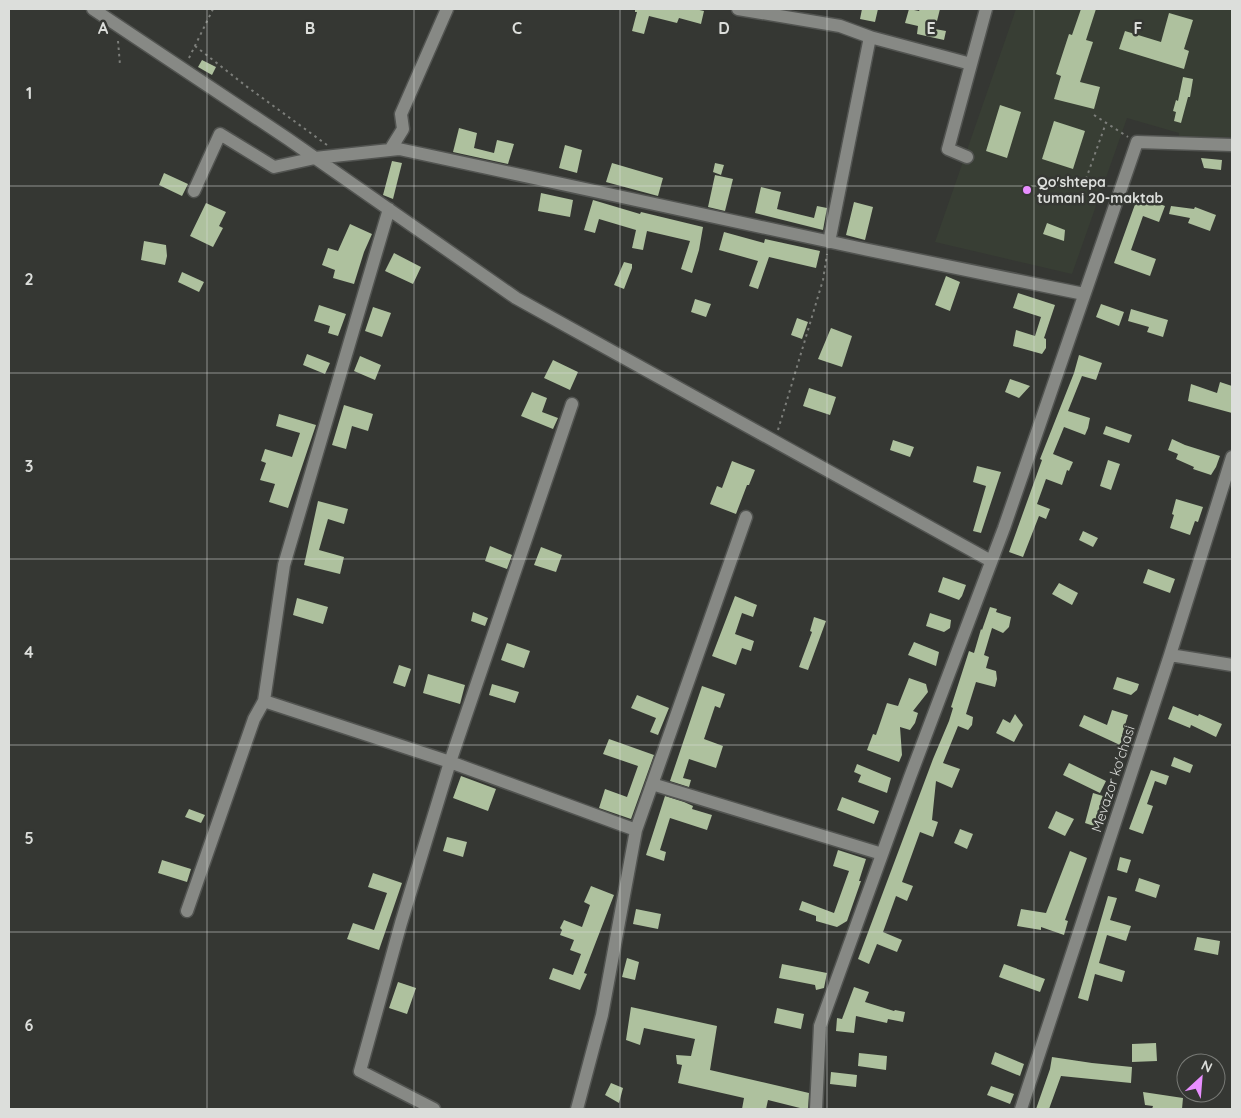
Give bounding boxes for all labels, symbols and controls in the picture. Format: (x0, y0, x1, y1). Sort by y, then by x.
text: A (98, 18, 109, 38)
text: B (305, 18, 315, 38)
text: C (512, 18, 522, 38)
text: D (718, 18, 730, 38)
text: E (926, 18, 936, 38)
text: F (1134, 18, 1143, 38)
text: 1 (26, 83, 32, 103)
place label: Qo'shtepa tumani 20-maktab (1037, 173, 1164, 207)
marker: Qo'shtepa tumani 20-maktab (1021, 184, 1033, 196)
text: 2 (24, 269, 34, 289)
text: 3 (25, 456, 33, 476)
text: 4 (24, 642, 34, 662)
street label: Mevazor ko'chasi (1087, 723, 1139, 835)
text: 5 (24, 828, 34, 848)
text: 6 (25, 1015, 34, 1035)
north arrow (1176, 1053, 1226, 1103)
text: N (1198, 1056, 1215, 1077)

